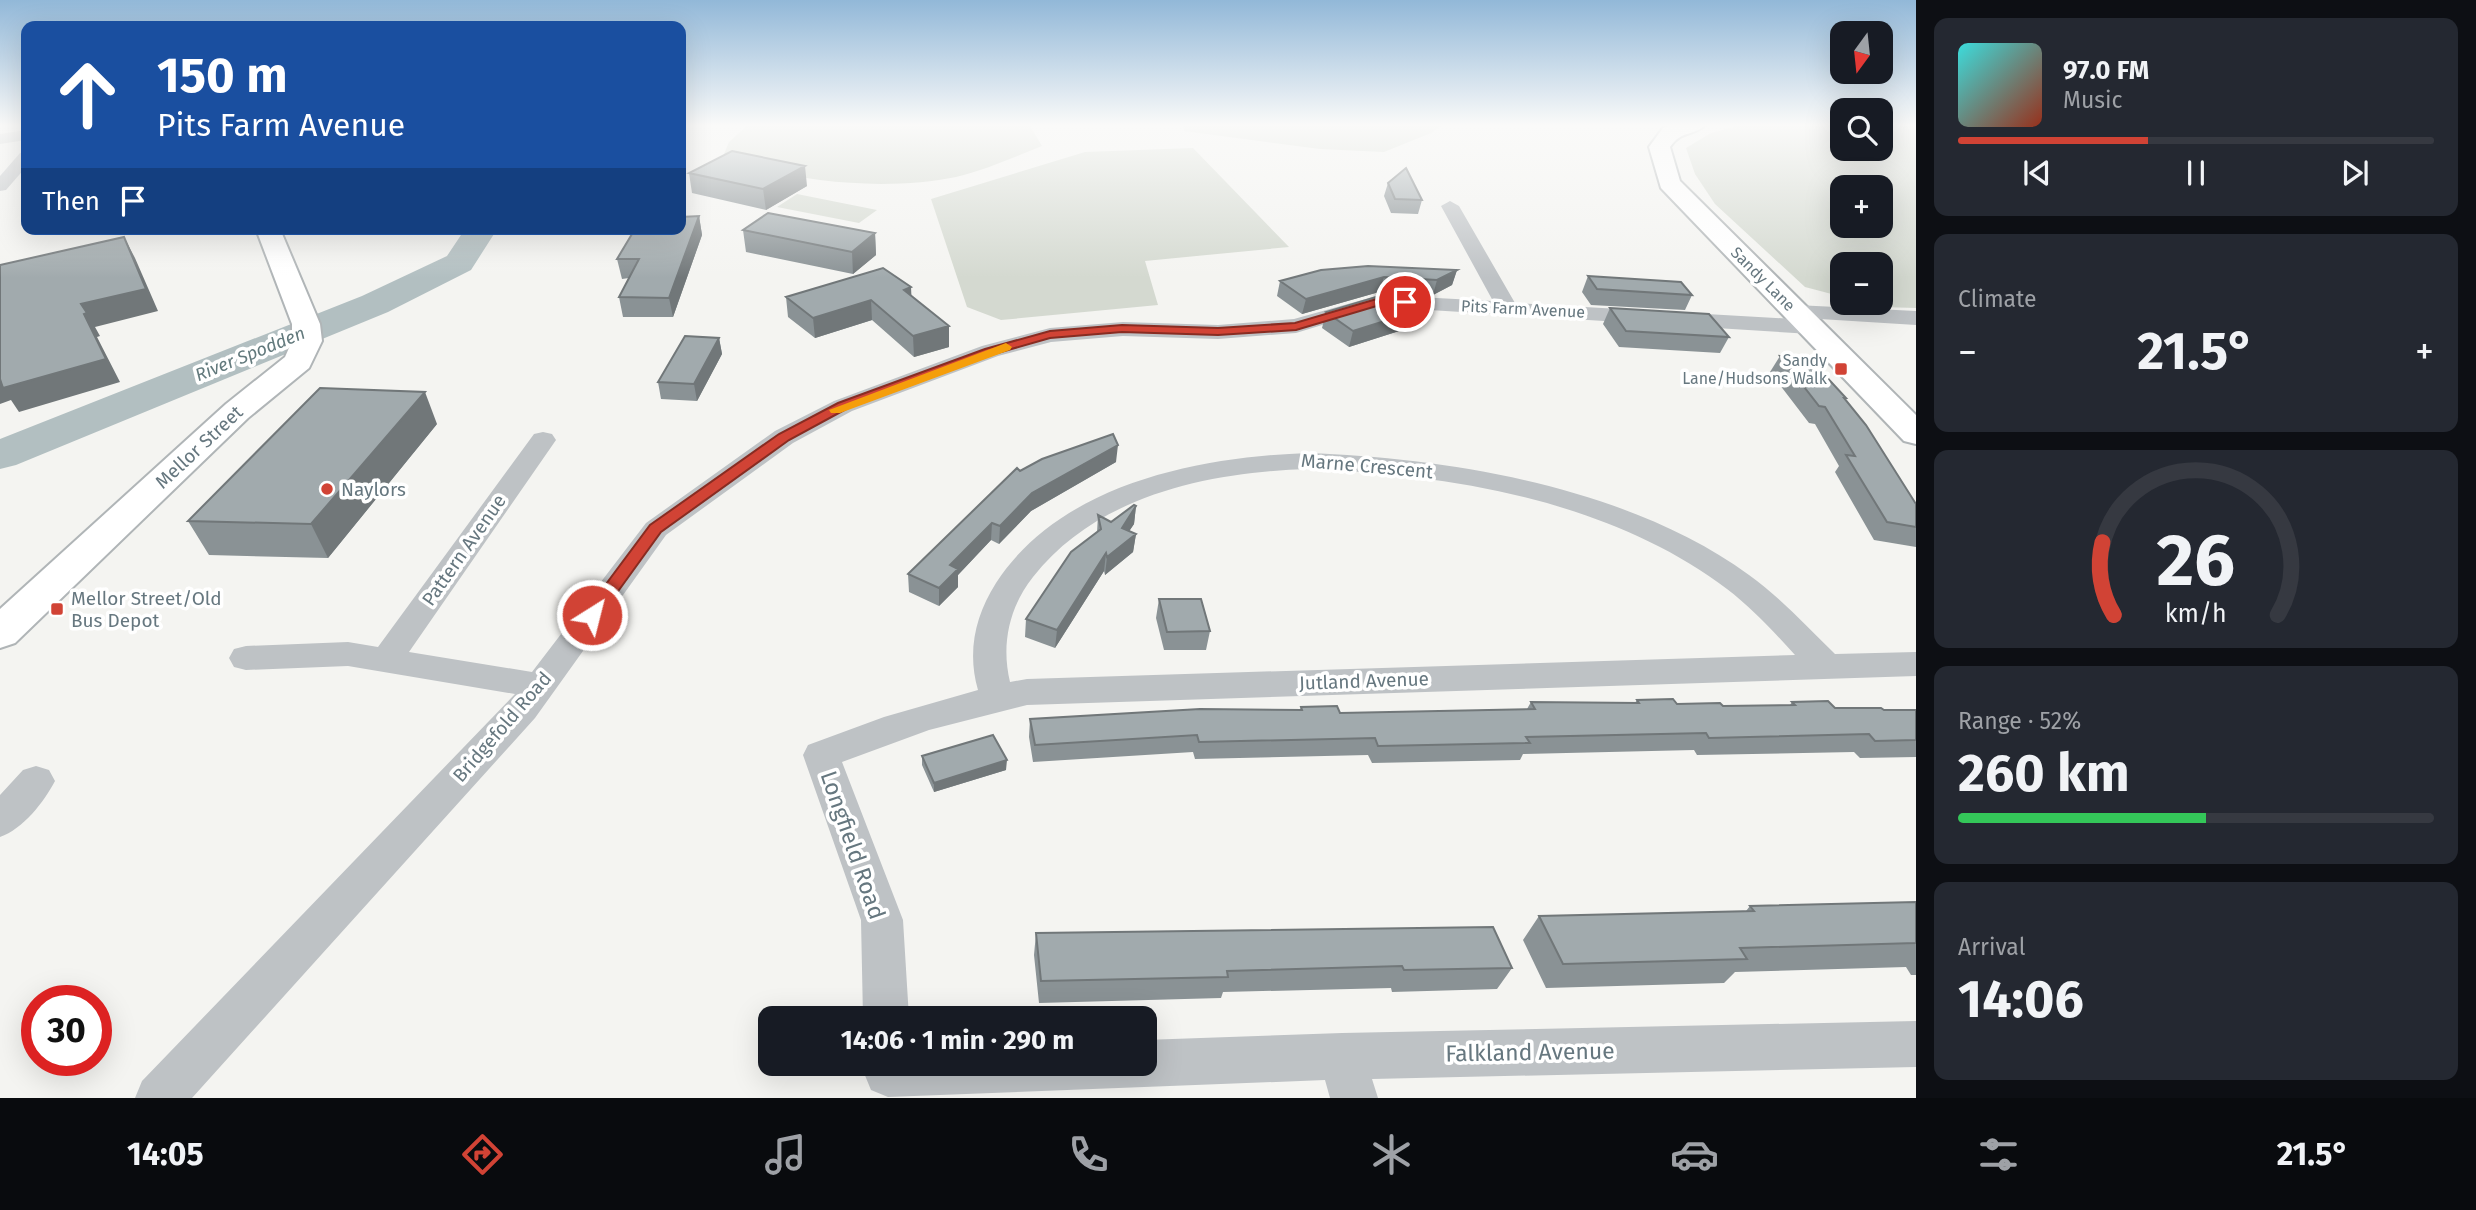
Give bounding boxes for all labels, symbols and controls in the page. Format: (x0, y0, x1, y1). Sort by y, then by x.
north arrow (1830, 21, 1894, 84)
map controls (1830, 21, 1893, 315)
text: 150 m (157, 46, 288, 105)
icon: ahead (42, 49, 133, 140)
text: 97.0 FM (2063, 55, 2149, 86)
text: Music (2063, 86, 2123, 114)
button: search (1830, 98, 1893, 161)
text: Pits Farm Avenue (157, 106, 405, 144)
icon: previous (2018, 154, 2056, 192)
icon: pause (2177, 154, 2215, 192)
icon: next (2336, 154, 2374, 192)
button: + (1830, 175, 1893, 238)
icon: arrive (114, 182, 152, 220)
text: Then (42, 186, 100, 217)
street label: Sandy Lane (1727, 243, 1799, 315)
button: − (1830, 252, 1893, 315)
pin (1375, 272, 1435, 332)
icon: arrive (1386, 283, 1424, 321)
text: Climate (1958, 285, 2037, 313)
street label: Pits Farm Avenue (1461, 296, 1585, 322)
text: 21.5° (2137, 320, 2255, 383)
water label: River Spodden (192, 322, 308, 386)
text: − (1958, 329, 1977, 375)
text: + (2415, 329, 2434, 375)
place label: Sandy Lane/Hudsons Walk (1682, 351, 1828, 388)
marker: Sandy Lane/Hudsons Walk (1833, 361, 1849, 377)
street label: Mellor Street (150, 401, 248, 493)
street label: Marne Crescent (1300, 449, 1434, 483)
place label: Naylors (341, 478, 406, 501)
marker: Naylors (319, 481, 335, 497)
street label: Pattern Avenue (417, 490, 511, 610)
text: 26 (2157, 517, 2235, 604)
position arrow (555, 578, 629, 652)
place label: Mellor Street/Old Bus Depot (71, 587, 222, 632)
text: km/h (2165, 599, 2227, 629)
marker: Mellor Street/Old Bus Depot (49, 601, 65, 617)
street label: Bridgefold Road (448, 667, 556, 787)
street label: Jutland Avenue (1299, 667, 1429, 695)
text: Range · 52% (1958, 707, 2081, 735)
text: 260 km (1958, 742, 2130, 805)
street label: Longfield Road (815, 767, 891, 923)
text: Arrival (1958, 933, 2025, 961)
text: 14:06 (1958, 968, 2084, 1031)
speed limit sign: 30 (21, 985, 112, 1076)
text: 14:06 · 1 min · 290 m (841, 1025, 1074, 1056)
street label: Falkland Avenue (1445, 1037, 1615, 1067)
icon: directions (458, 1130, 507, 1179)
icon: music (761, 1130, 810, 1179)
icon: phone (1064, 1130, 1113, 1179)
icon: climate (1367, 1130, 1416, 1179)
icon: car (1670, 1130, 1719, 1179)
icon: filters (1974, 1130, 2023, 1179)
text: 14:05 (127, 1135, 204, 1173)
text: 21.5° (2277, 1135, 2349, 1173)

